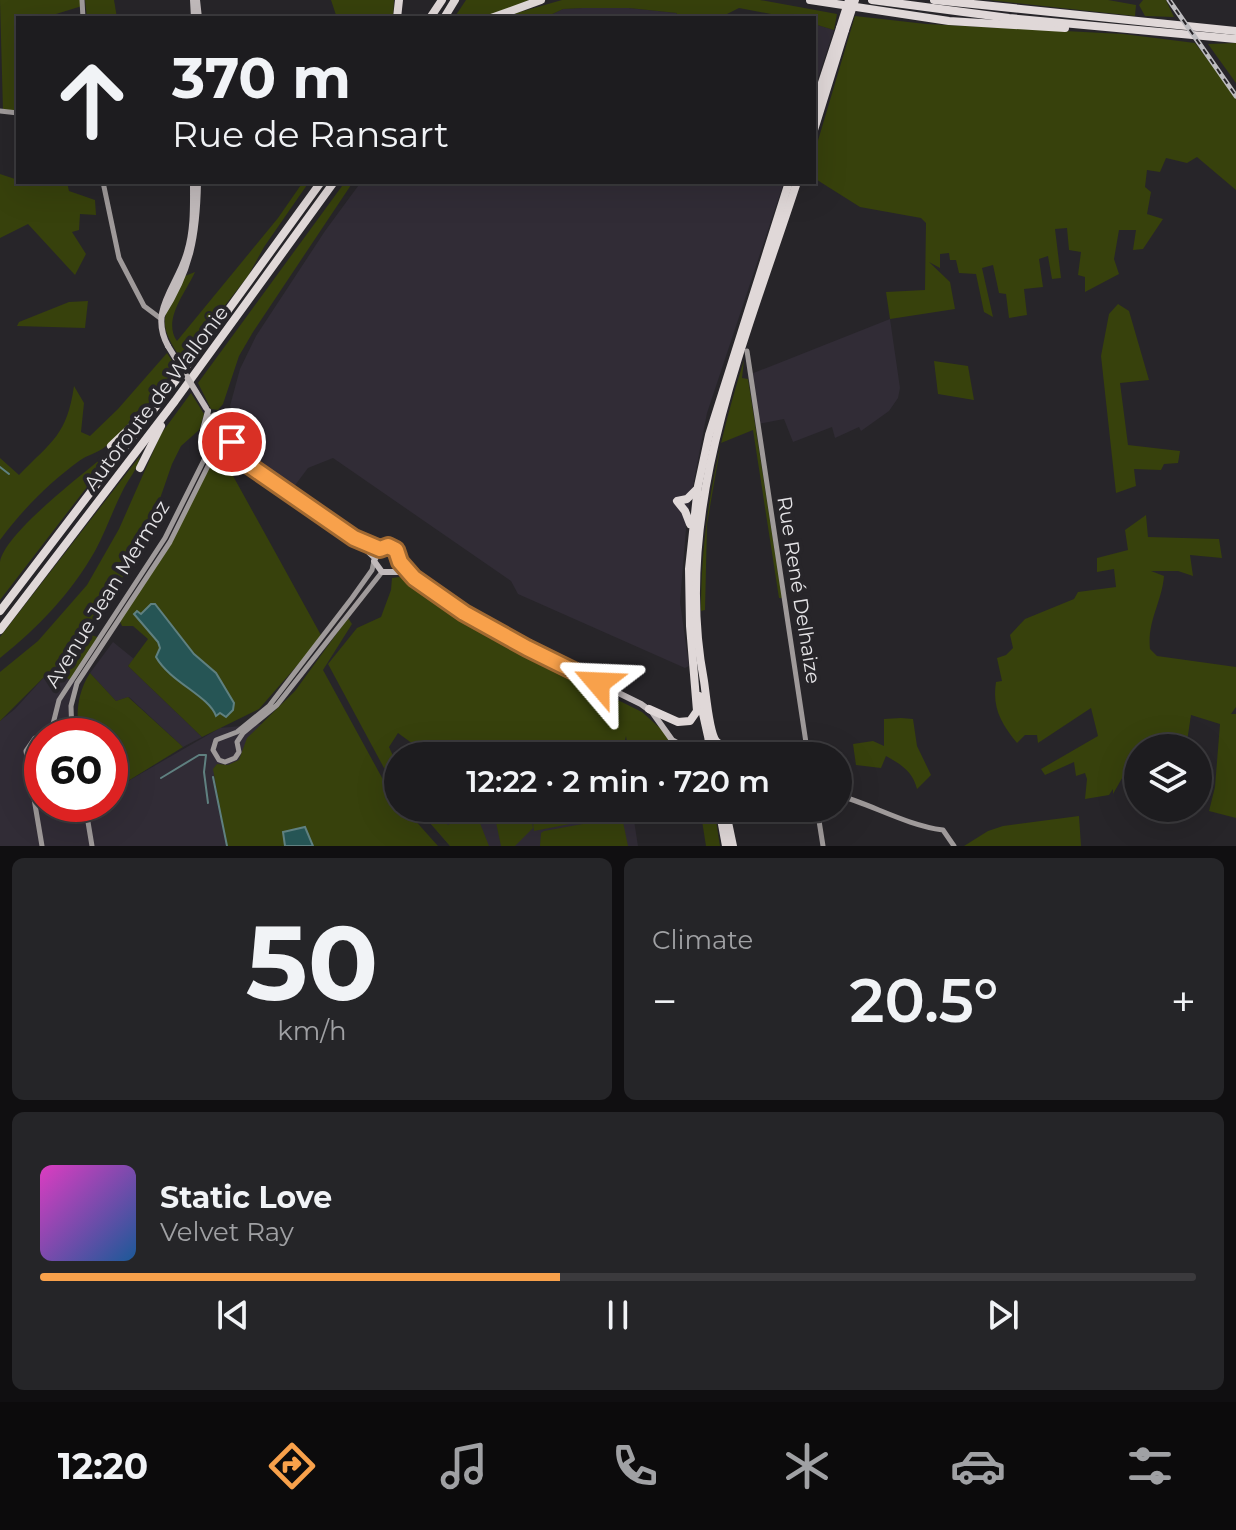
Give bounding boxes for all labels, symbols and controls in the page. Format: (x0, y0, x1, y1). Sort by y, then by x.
text: 370 m (172, 44, 351, 112)
icon: ahead (40, 48, 144, 152)
text: Rue de Ransart (172, 112, 449, 156)
street label: Autoroute de Wallonie (79, 301, 233, 495)
pin (198, 408, 266, 476)
icon: arrive (210, 420, 254, 464)
street label: Rue René Delhaize (772, 495, 826, 685)
street label: Avenue Jean Mermoz (40, 496, 174, 692)
position arrow (556, 641, 640, 725)
speed limit sign: 60 (24, 718, 128, 822)
map controls (1124, 734, 1212, 822)
button: layers (1124, 734, 1212, 822)
text: 12:22 · 2 min · 720 m (466, 763, 770, 800)
text: 50 (246, 899, 378, 1026)
text: Climate (652, 924, 753, 956)
text: 20.5° (850, 964, 998, 1037)
text: − (652, 974, 677, 1028)
text: + (1171, 974, 1196, 1028)
text: km/h (277, 1015, 347, 1047)
text: Static Love (160, 1179, 332, 1216)
text: Velvet Ray (160, 1216, 294, 1248)
icon: previous (211, 1293, 255, 1337)
icon: pause (596, 1293, 640, 1337)
icon: next (981, 1293, 1025, 1337)
icon: directions (264, 1438, 320, 1494)
icon: music (436, 1438, 492, 1494)
icon: phone (607, 1438, 663, 1494)
icon: climate (779, 1438, 835, 1494)
icon: car (950, 1438, 1006, 1494)
icon: filters (1122, 1438, 1178, 1494)
text: 12:20 (58, 1444, 148, 1488)

